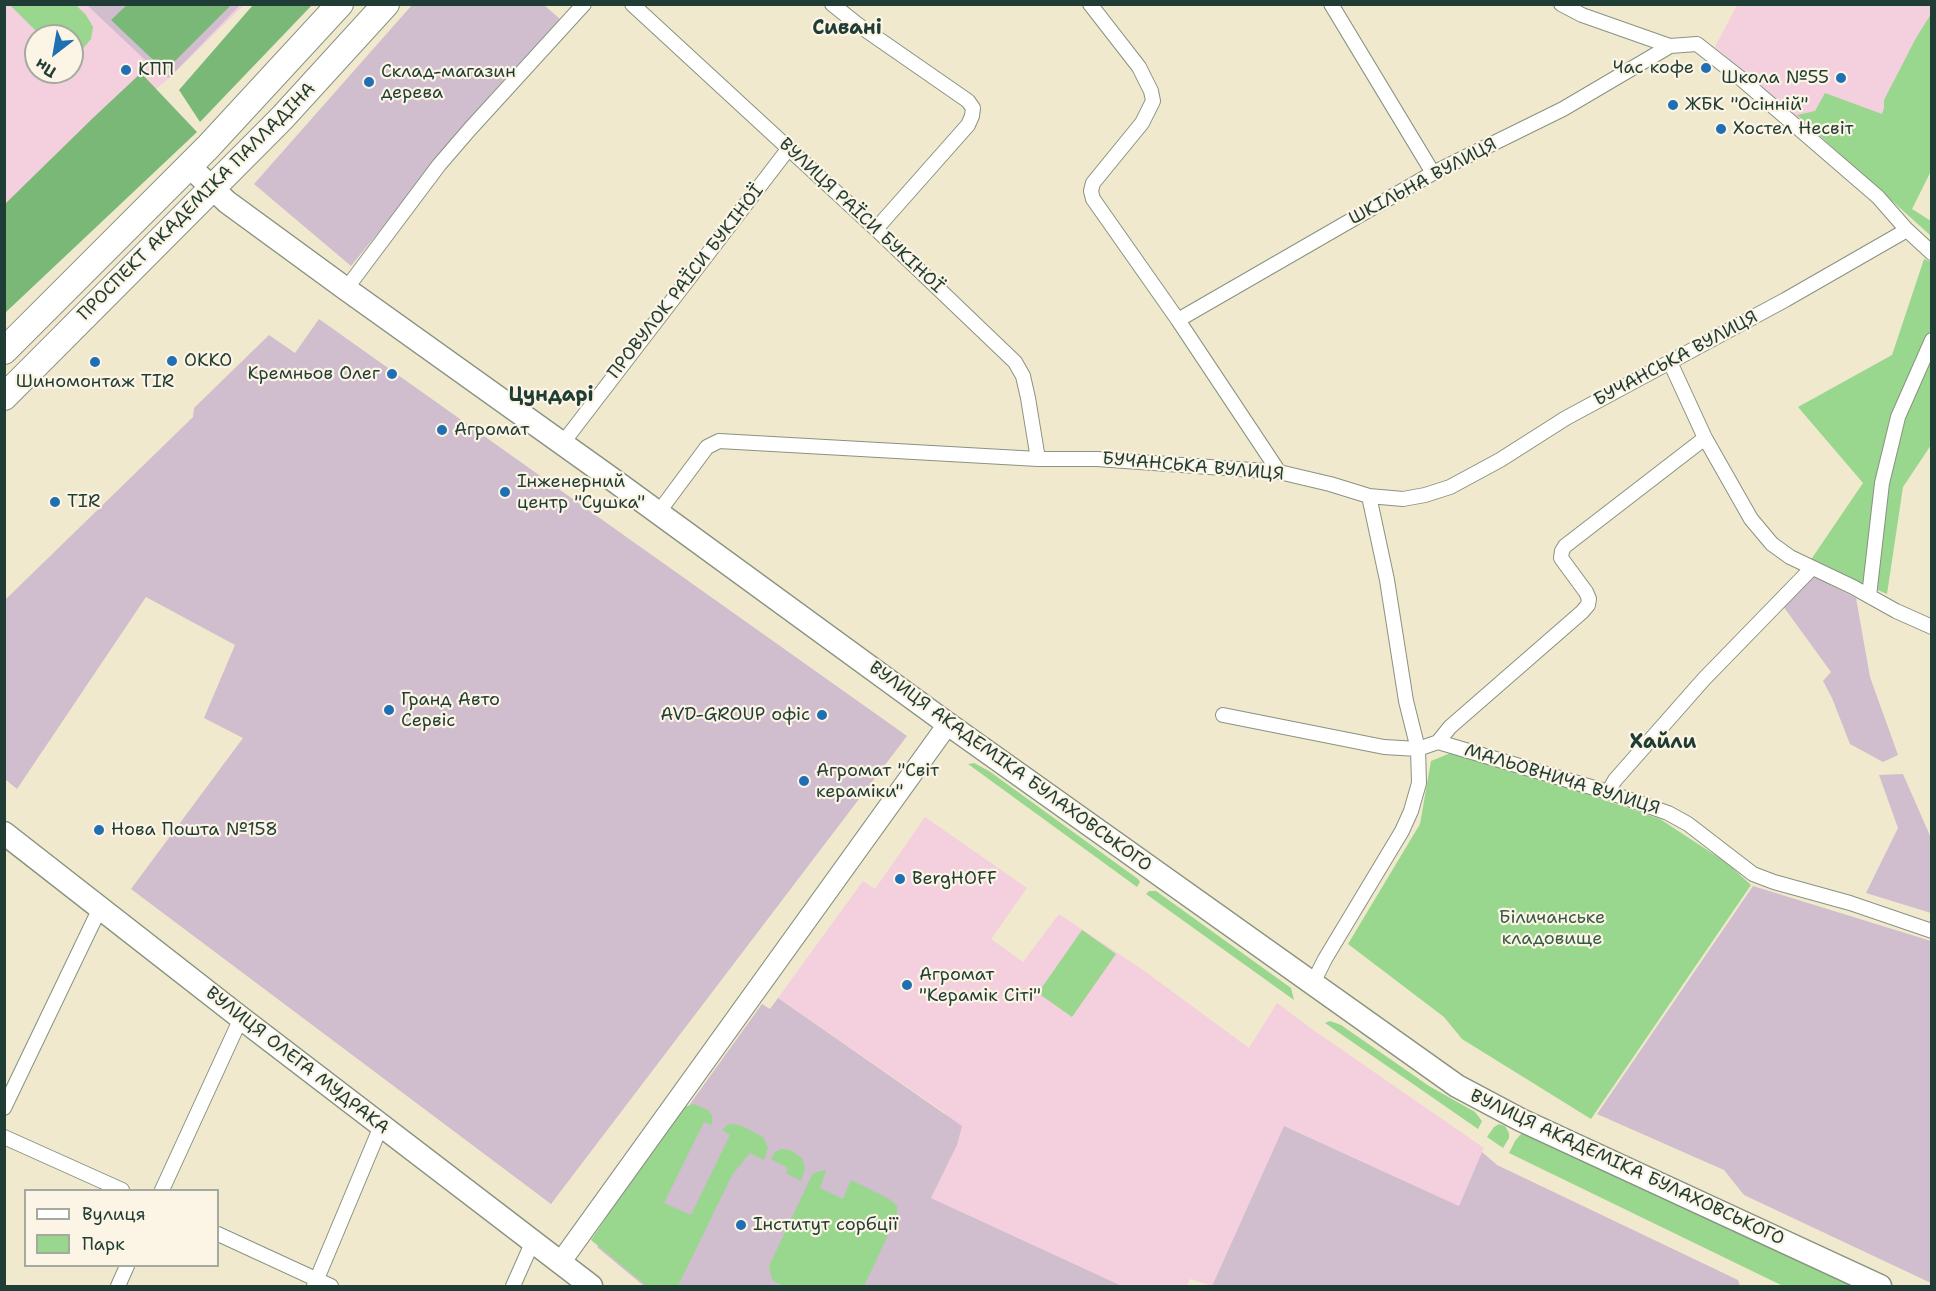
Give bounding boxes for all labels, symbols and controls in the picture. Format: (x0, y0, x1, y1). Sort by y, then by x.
district label: Сивані (812, 17, 882, 41)
north arrow (24, 24, 84, 84)
text: Пн (31, 54, 60, 83)
place label: Час кофе (1613, 57, 1694, 79)
place label: КПП (138, 59, 174, 81)
place label: Склад-магазин дерева (381, 61, 516, 104)
marker: Час кофе (1699, 61, 1713, 75)
marker: КПП (119, 63, 133, 77)
place label: Школа №55 (1721, 67, 1829, 89)
marker: Школа №55 (1834, 71, 1848, 85)
marker: Склад-магазин дерева (362, 75, 376, 89)
street label: ПРОСПЕКТ АКАДЕМІКА ПАЛЛАДІНА (74, 79, 320, 325)
place label: ЖБК "Осінній" (1685, 94, 1809, 116)
marker: ЖБК "Осінній" (1666, 98, 1680, 112)
place label: Хостел Несвіт (1733, 118, 1854, 140)
marker: Хостел Несвіт (1714, 122, 1728, 136)
street label: ВУЛИЦЯ РАЇСИ БУКІНОЇ (774, 134, 948, 298)
street label: ШКІЛЬНА ВУЛИЦЯ (1345, 134, 1501, 230)
street label: ПРОВУЛОК РАЇСИ БУКІНОЇ (603, 181, 769, 383)
street label: БУЧАНСЬКА ВУЛИЦЯ (1590, 307, 1762, 411)
place label: ОККО (184, 350, 232, 372)
marker: ОККО (165, 354, 179, 368)
marker: Шиномонтаж TIR (88, 355, 102, 369)
place label: Кремньов Олег (247, 363, 380, 385)
marker: Кремньов Олег (385, 367, 399, 381)
place label: Шиномонтаж TIR (16, 371, 174, 393)
district label: Цундарі (508, 384, 594, 408)
place label: Агромат (454, 419, 529, 441)
marker: Агромат (435, 423, 449, 437)
street label: БУЧАНСЬКА ВУЛИЦЯ (1101, 448, 1285, 486)
place label: Інженерний центр "Сушка" (517, 471, 645, 514)
marker: Інженерний центр "Сушка" (498, 485, 512, 499)
place label: TIR (67, 491, 100, 513)
marker: TIR (48, 495, 62, 509)
street label: ВУЛИЦЯ АКАДЕМІКА БУЛАХОВСЬКОГО (864, 657, 1156, 877)
place label: Гранд Авто Сервіс (401, 689, 500, 732)
marker: Гранд Авто Сервіс (382, 703, 396, 717)
place label: AVD-GROUP офіс (660, 704, 810, 726)
marker: AVD-GROUP офіс (815, 708, 829, 722)
district label: Хайли (1630, 731, 1696, 755)
street label: МАЛЬОВНИЧА ВУЛИЦЯ (1462, 740, 1662, 820)
place label: Агромат "Світ кераміки" (816, 760, 939, 802)
marker: Агромат "Світ кераміки" (797, 774, 811, 788)
place label: Нова Пошта №158 (111, 819, 278, 841)
marker: Нова Пошта №158 (92, 823, 106, 837)
place label: BergHOFF (912, 868, 997, 890)
marker: BergHOFF (893, 872, 907, 886)
park label: Біличанське кладовище (1499, 907, 1605, 950)
place label: Агромат "Керамік Сіті" (919, 964, 1041, 1006)
marker: Агромат "Керамік Сіті" (900, 978, 914, 992)
street label: ВУЛИЦЯ ОЛЕГА МУДРАКА (201, 983, 393, 1139)
street label: ВУЛИЦЯ АКАДЕМІКА БУЛАХОВСЬКОГО (1467, 1086, 1787, 1250)
legend (24, 1189, 219, 1267)
text: Вулиця (82, 1202, 146, 1226)
place label: Інститут сорбції (753, 1214, 898, 1236)
marker: Інститут сорбції (734, 1218, 748, 1232)
text: Парк (82, 1232, 125, 1256)

